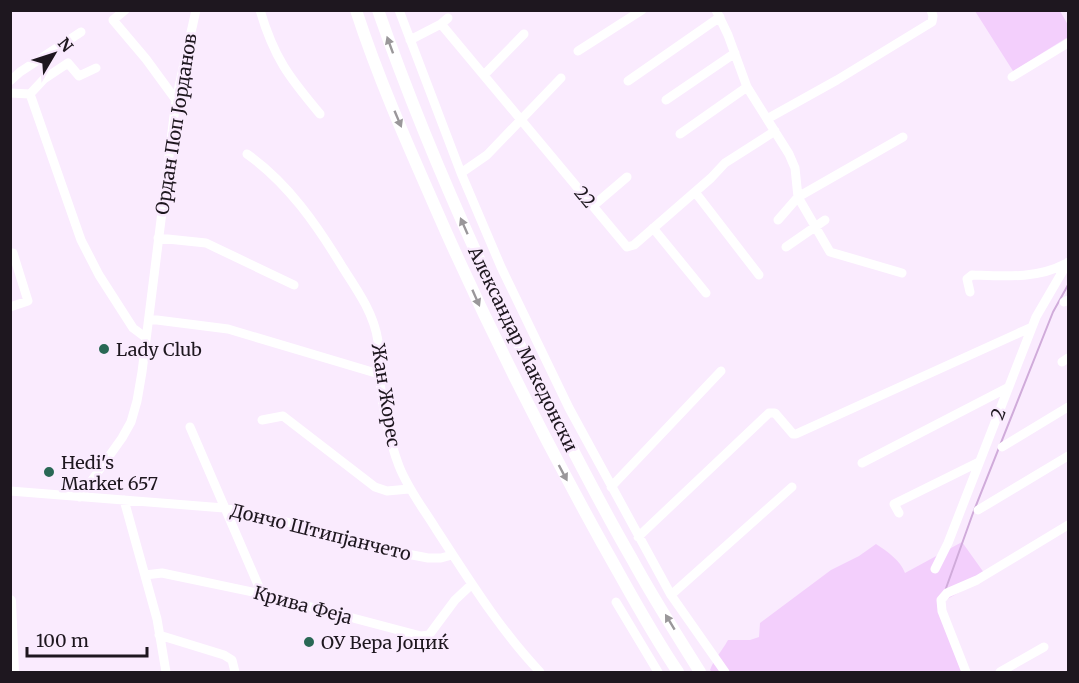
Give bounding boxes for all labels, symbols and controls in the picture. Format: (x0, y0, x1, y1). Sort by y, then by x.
north arrow (24, 24, 84, 84)
street label: Ордан Поп Јорданов (150, 31, 202, 216)
text: N (54, 33, 78, 56)
one-way arrow (385, 36, 395, 54)
one-way arrow (393, 111, 403, 129)
street label: 22 (569, 182, 601, 212)
one-way arrow (458, 217, 468, 235)
street label: Александар Македонски (463, 242, 583, 455)
one-way arrow (471, 290, 481, 308)
place label: Lady Club (116, 338, 202, 361)
marker: Lady Club (97, 342, 111, 356)
street label: Жан Жорес (366, 342, 406, 448)
street label: 2 (985, 405, 1011, 423)
place label: Hedi's Market 657 (61, 451, 158, 495)
marker: Hedi's Market 657 (42, 465, 56, 479)
one-way arrow (558, 465, 568, 482)
street label: Дончо Штипјанчето (228, 498, 414, 566)
street label: Крива Феја (251, 581, 355, 629)
one-way arrow (664, 614, 675, 630)
scale bar (27, 620, 147, 658)
text: 100 m (36, 629, 89, 652)
place label: ОУ Вера Јоциќ (321, 631, 450, 654)
marker: ОУ Вера Јоциќ (302, 635, 316, 649)

